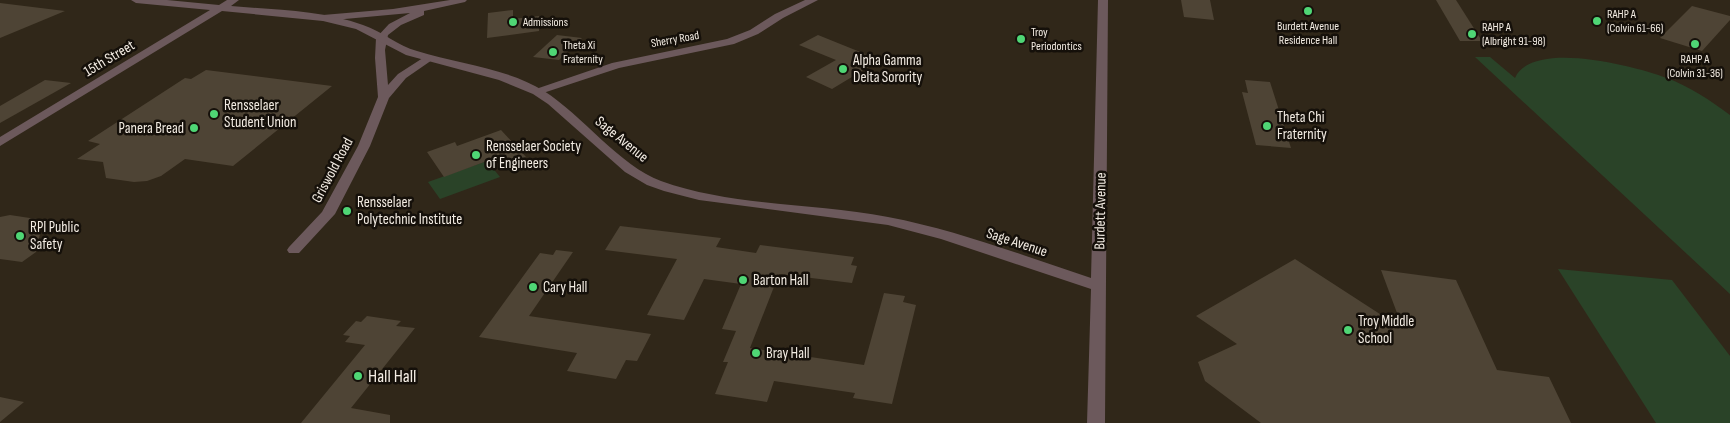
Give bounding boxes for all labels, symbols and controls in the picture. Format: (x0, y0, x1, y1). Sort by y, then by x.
marker: Burdett Avenue Residence Hall (1302, 5, 1314, 17)
place label: RAHP A (Colvin 61-66) (1607, 7, 1663, 36)
place label: Admissions (522, 15, 568, 30)
marker: RAHP A (Colvin 61-66) (1591, 15, 1603, 27)
marker: Admissions (507, 16, 519, 28)
place label: Burdett Avenue Residence Hall (1277, 19, 1339, 48)
place label: RAHP A (Albright 91-98) (1482, 20, 1545, 49)
place label: Troy Periodontics (1031, 25, 1082, 54)
street label: Sherry Road (650, 28, 700, 51)
marker: RAHP A (Albright 91-98) (1466, 28, 1478, 40)
marker: Troy Periodontics (1015, 33, 1027, 45)
street label: 15th Street (80, 36, 139, 81)
place label: Theta Xi Fraternity (563, 38, 603, 67)
marker: RAHP A (Colvin 31-36) (1689, 38, 1701, 50)
marker: Theta Xi Fraternity (547, 46, 559, 58)
place label: Alpha Gamma Delta Sorority (852, 51, 922, 87)
place label: RAHP A (Colvin 31-36) (1667, 52, 1723, 81)
marker: Alpha Gamma Delta Sorority (837, 63, 849, 75)
place label: Rensselaer Student Union (224, 96, 296, 132)
marker: Rensselaer Student Union (208, 108, 220, 120)
place label: Theta Chi Fraternity (1277, 108, 1327, 144)
street label: Sage Avenue (591, 112, 652, 167)
place label: Panera Bread (119, 119, 184, 138)
marker: Theta Chi Fraternity (1261, 120, 1273, 132)
marker: Panera Bread (188, 122, 200, 134)
street label: Griswold Road (307, 134, 357, 206)
place label: Rensselaer Society of Engineers (486, 137, 581, 173)
marker: Rensselaer Society of Engineers (470, 149, 482, 161)
street label: Burdett Avenue (1090, 172, 1111, 250)
place label: Rensselaer Polytechnic Institute (357, 193, 462, 229)
marker: Rensselaer Polytechnic Institute (341, 205, 353, 217)
place label: RPI Public Safety (30, 218, 79, 254)
street label: Sage Avenue (984, 224, 1050, 261)
marker: RPI Public Safety (14, 230, 26, 242)
place label: Barton Hall (753, 271, 808, 290)
marker: Barton Hall (737, 274, 749, 286)
place label: Cary Hall (543, 278, 587, 297)
marker: Cary Hall (527, 281, 539, 293)
place label: Troy Middle School (1358, 312, 1414, 348)
marker: Troy Middle School (1342, 324, 1354, 336)
place label: Bray Hall (766, 344, 810, 363)
marker: Bray Hall (750, 347, 762, 359)
place label: Hall Hall (368, 366, 416, 387)
marker: Hall Hall (352, 370, 364, 382)

